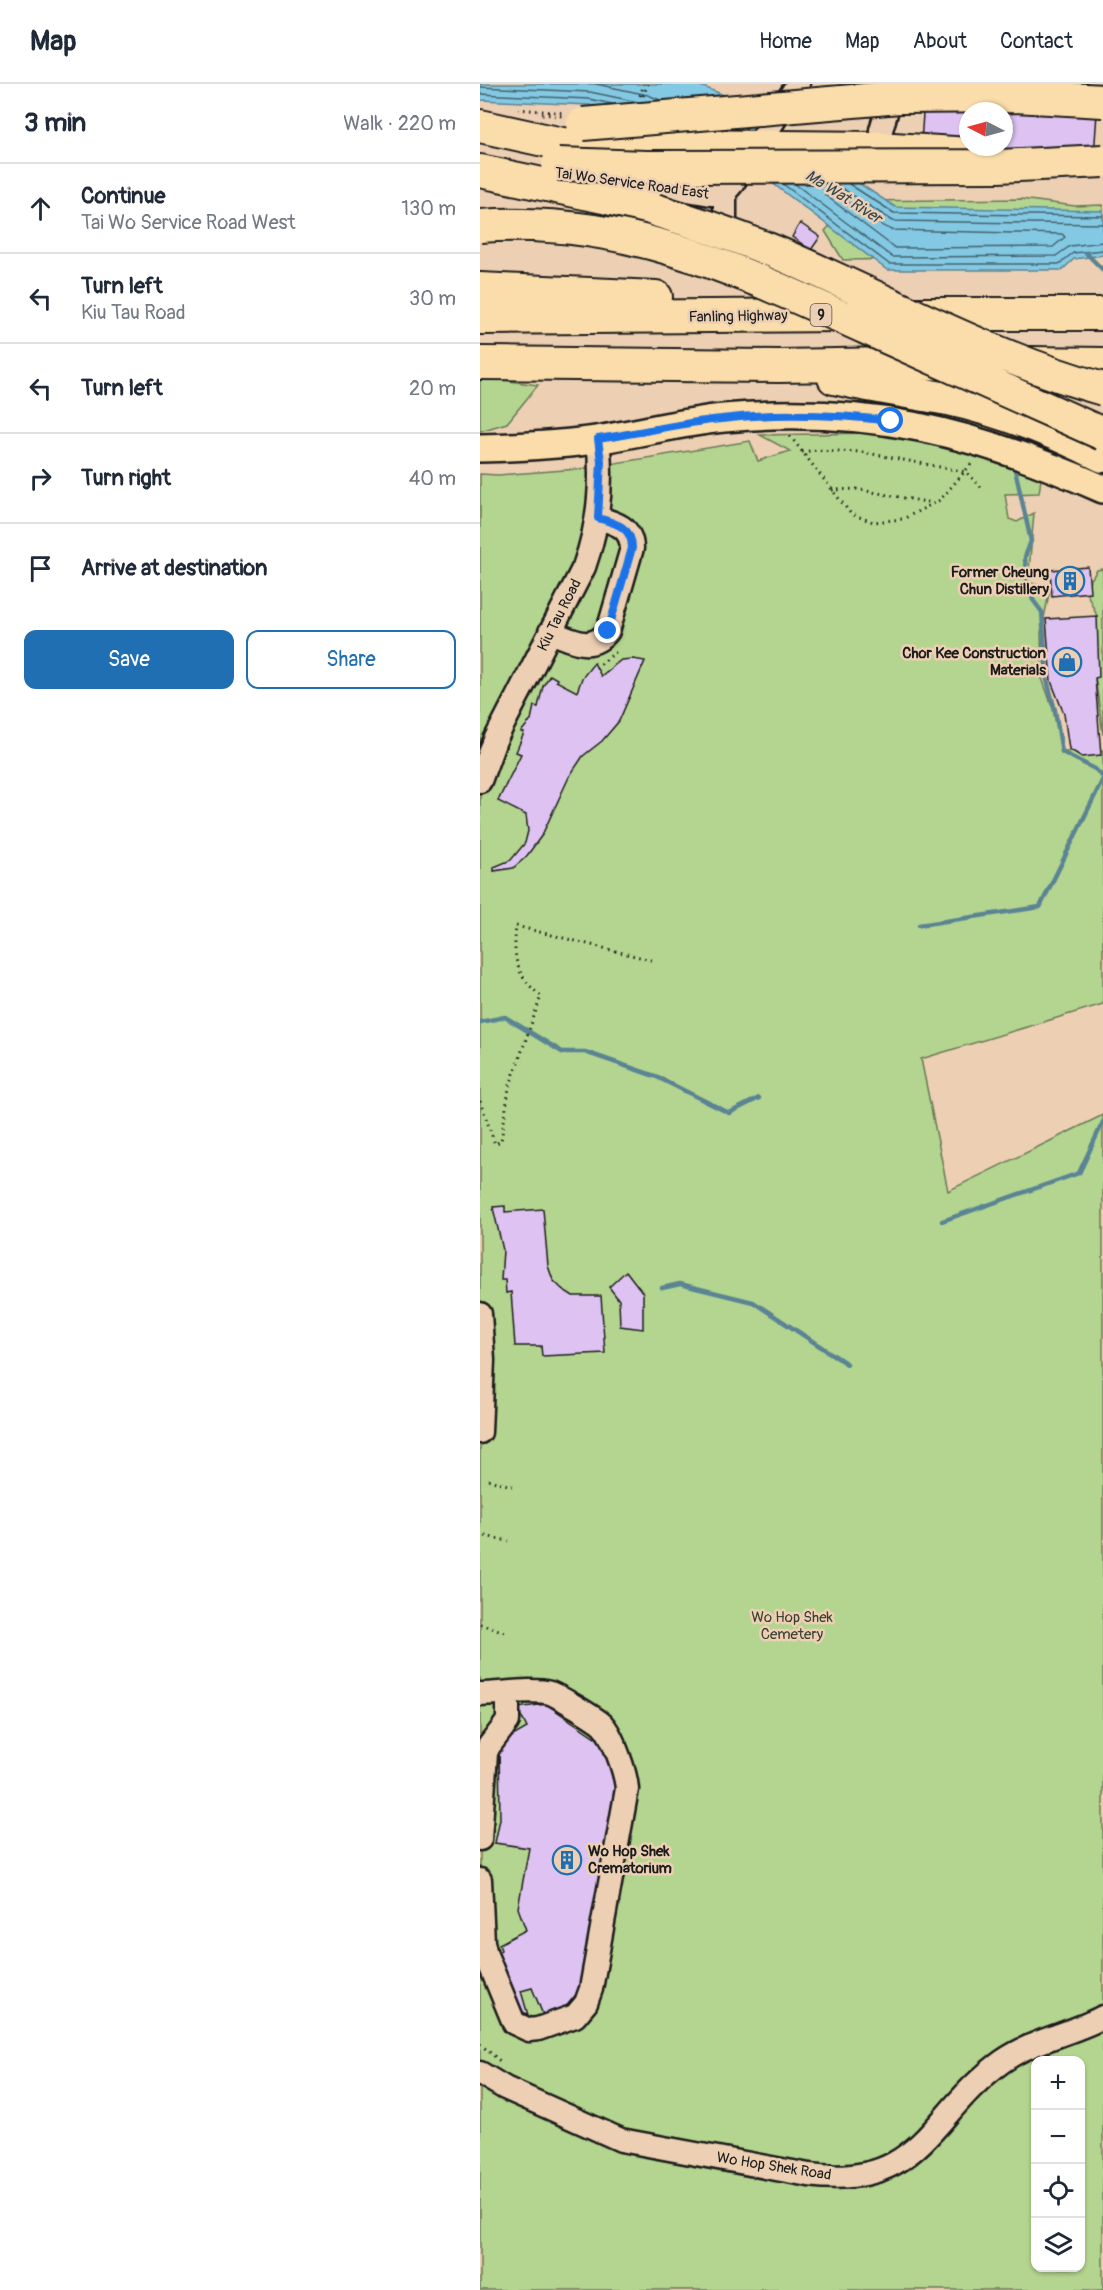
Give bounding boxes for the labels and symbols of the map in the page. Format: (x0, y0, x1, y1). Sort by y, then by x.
north arrow (959, 102, 1013, 156)
street label: Tai Wo Service Road East (554, 163, 711, 204)
water label: Ma Wat River (802, 165, 887, 229)
road number: 9 (810, 304, 832, 326)
street label: Fanling Highway (688, 306, 788, 327)
route start (877, 407, 903, 433)
place label: Former Cheung Chun Distillery (951, 563, 1050, 599)
building icon: Former Cheung Chun Distillery (1054, 565, 1086, 597)
street label: Kiu Tau Road (533, 576, 586, 655)
route end (594, 617, 620, 643)
place label: Chor Kee Construction Materials (902, 644, 1047, 680)
shop icon: Chor Kee Construction Materials (1051, 646, 1083, 678)
park label: Wo Hop Shek Cemetery (751, 1608, 834, 1644)
place label: Wo Hop Shek Crematorium (588, 1842, 672, 1878)
building icon: Wo Hop Shek Crematorium (551, 1844, 583, 1876)
street label: Wo Hop Shek Road (715, 2148, 833, 2185)

